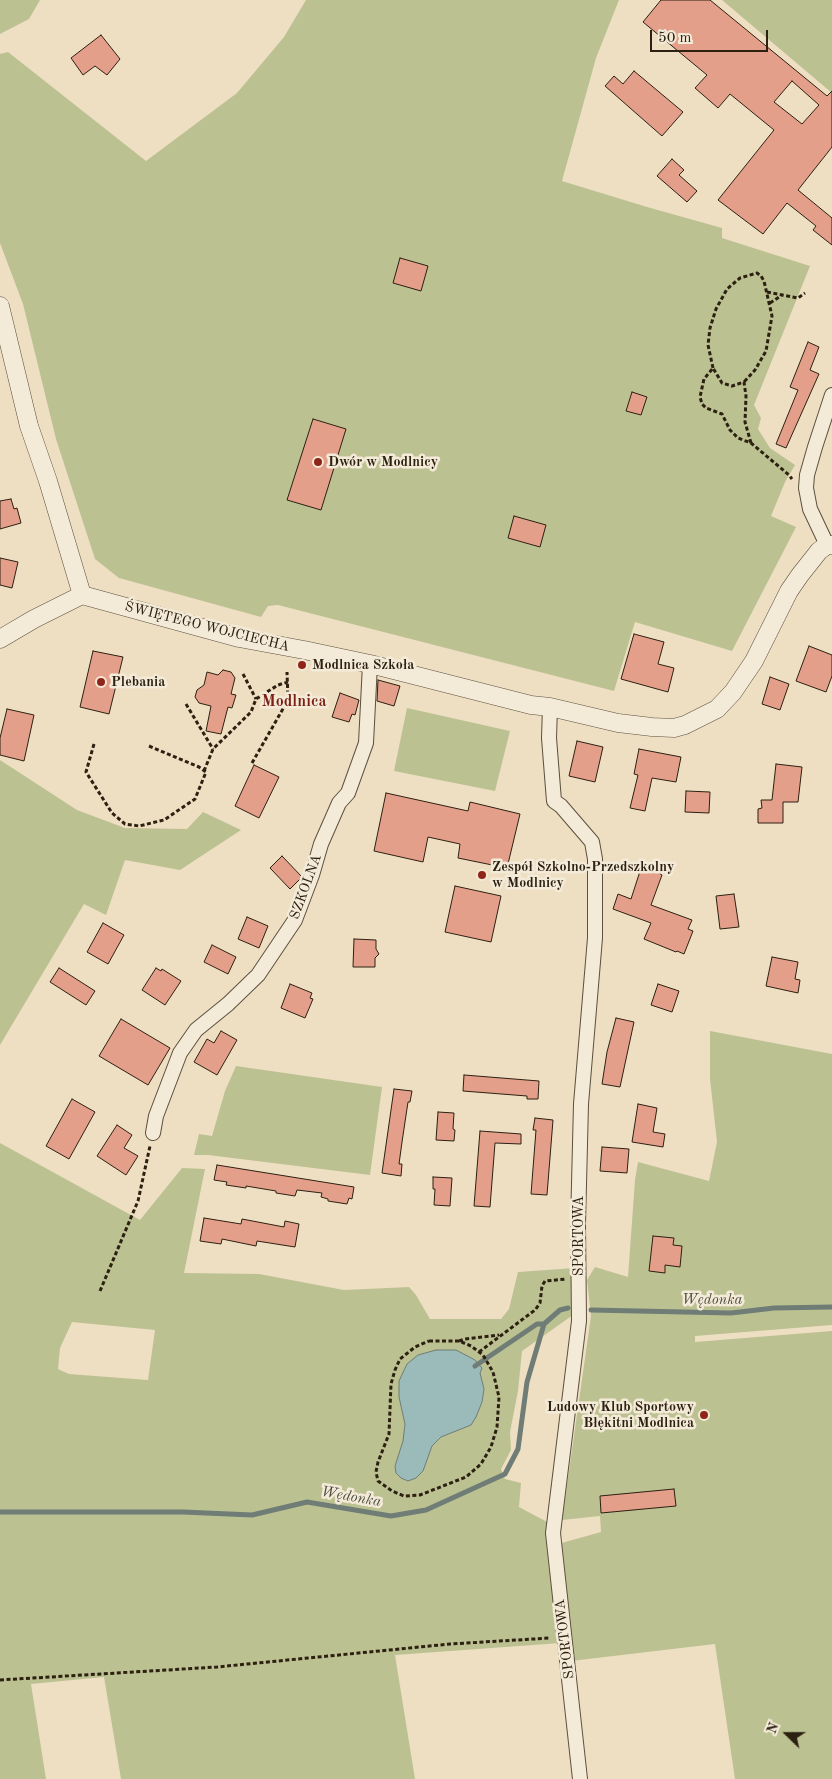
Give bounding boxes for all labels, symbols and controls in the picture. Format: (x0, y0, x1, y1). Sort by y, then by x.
scale bar (652, 20, 770, 52)
text: 50 m (658, 31, 692, 46)
place label: Dwór w Modlnicy (328, 454, 438, 470)
marker: Dwór w Modlnicy (312, 456, 324, 468)
street label: ŚWIĘTEGO WOJCIECHA (123, 598, 291, 656)
place label: Modlnica Szkoła (312, 657, 414, 673)
marker: Modlnica Szkoła (296, 659, 308, 671)
place label: Plebania (111, 674, 165, 690)
marker: Plebania (95, 676, 107, 688)
district label: Modlnica (261, 692, 327, 712)
street label: SZKOLNA (286, 852, 326, 922)
place label: Zespół Szkolno-Przedszkolny w Modlnicy (492, 859, 674, 892)
marker: Zespół Szkolno-Przedszkolny w Modlnicy (476, 869, 488, 881)
street label: SPORTOWA (571, 1196, 587, 1276)
water label: Wędonka (681, 1291, 743, 1309)
place label: Ludowy Klub Sportowy Błękitni Modlnica (547, 1399, 694, 1431)
marker: Ludowy Klub Sportowy Błękitni Modlnica (698, 1409, 710, 1421)
water label: Wędonka (319, 1483, 383, 1511)
street label: SPORTOWA (552, 1598, 578, 1680)
north arrow (762, 1709, 812, 1759)
text: N (765, 1721, 782, 1736)

